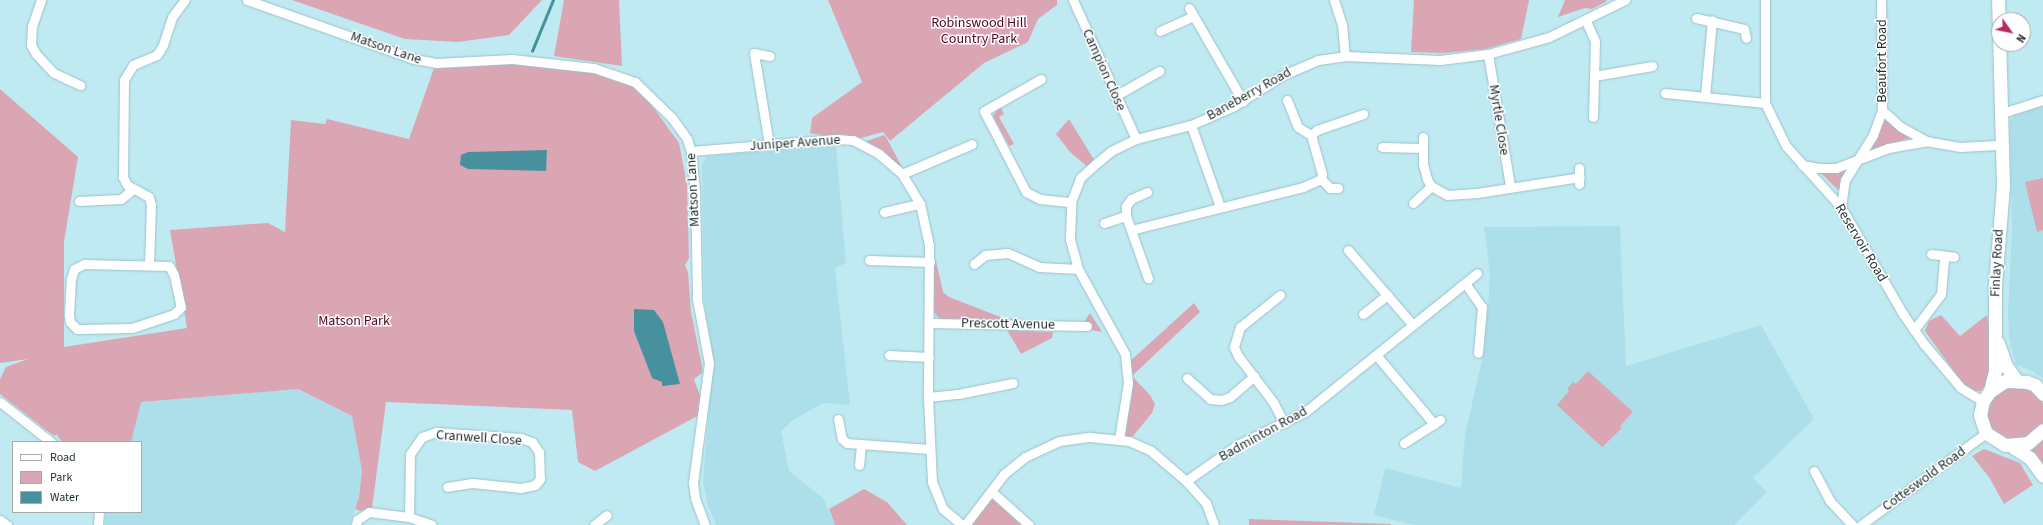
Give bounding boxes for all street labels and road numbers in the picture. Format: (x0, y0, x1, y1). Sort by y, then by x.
street label: Beaufort Road (1874, 19, 1890, 103)
street label: Campion Close (1078, 26, 1130, 114)
street label: Matson Lane (348, 28, 424, 68)
street label: Baneberry Road (1204, 64, 1294, 124)
street label: Myrtle Close (1485, 83, 1513, 157)
street label: Juniper Avenue (749, 131, 841, 155)
street label: Matson Lane (683, 153, 703, 227)
street label: Reservoir Road (1831, 201, 1891, 285)
street label: Finlay Road (1987, 229, 2007, 297)
street label: Prescott Avenue (961, 315, 1055, 333)
street label: Badminton Road (1216, 403, 1310, 465)
street label: Cranwell Close (435, 427, 523, 449)
street label: Cotteswold Road (1879, 443, 1969, 515)

